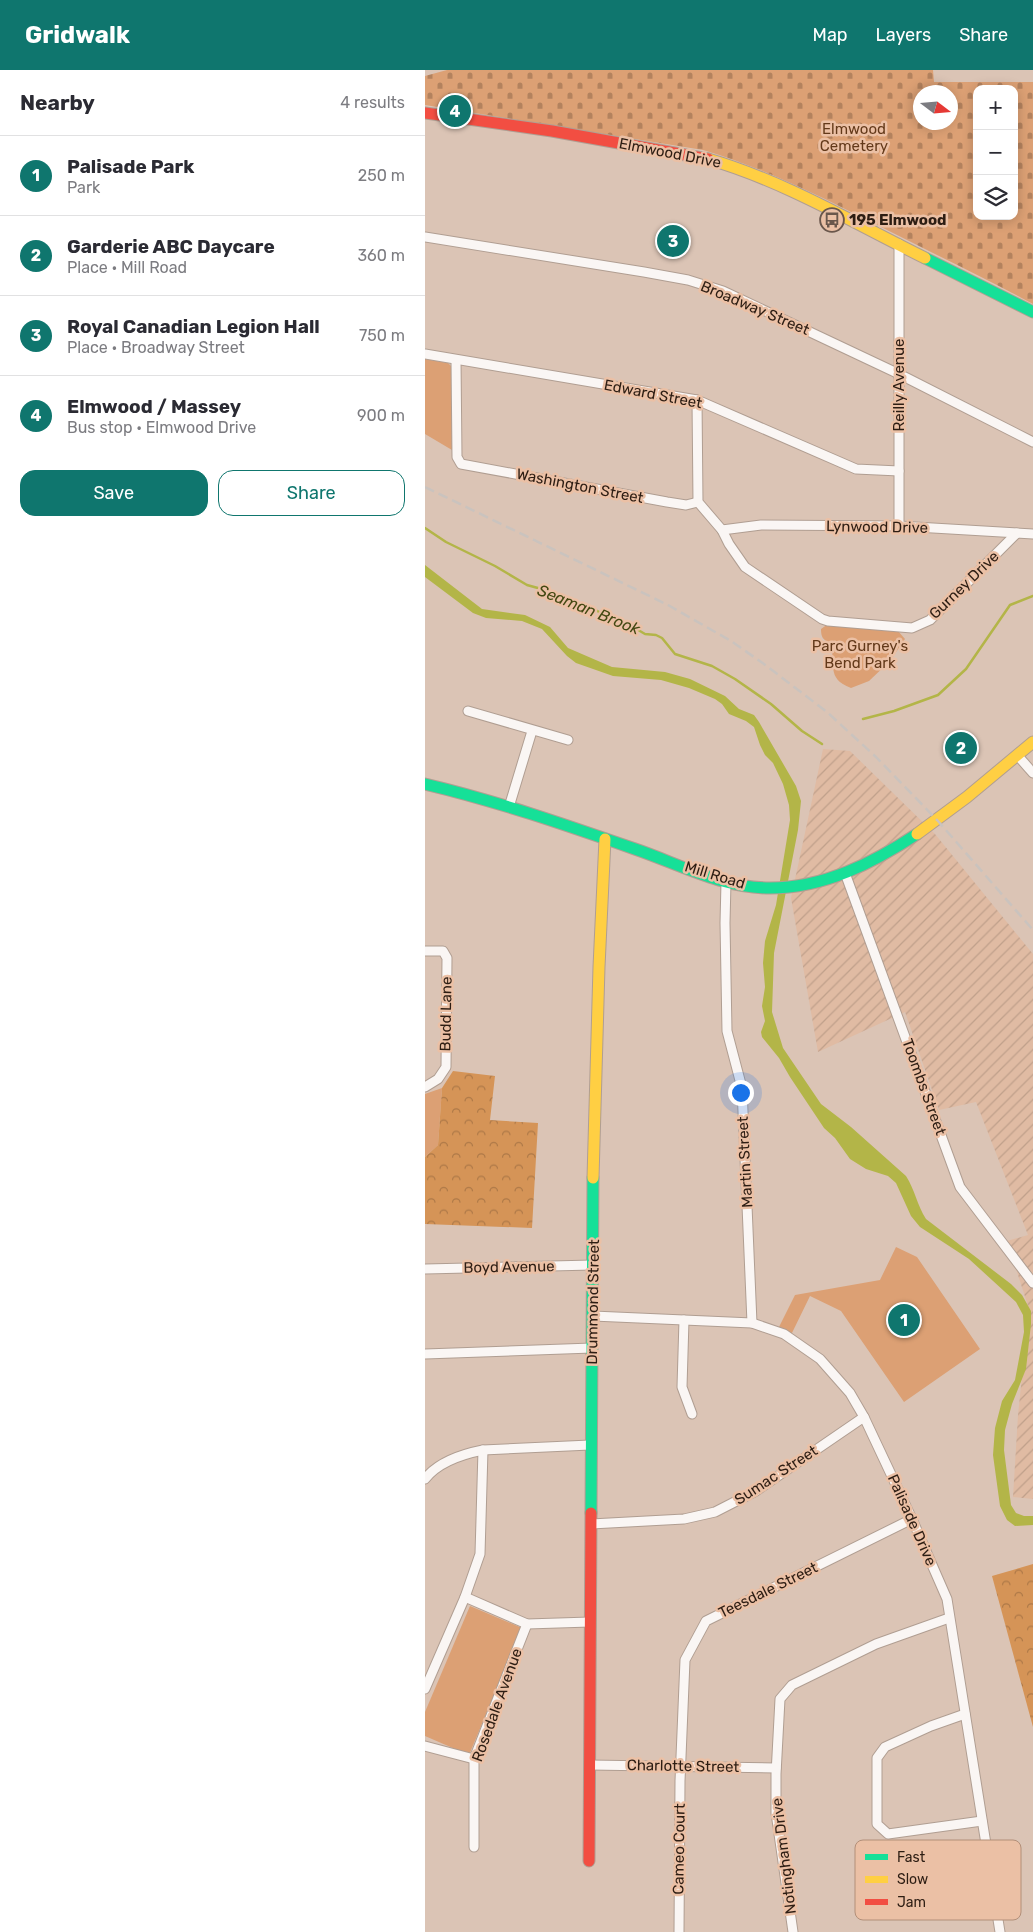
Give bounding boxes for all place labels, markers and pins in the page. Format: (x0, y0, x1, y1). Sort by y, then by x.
pin: 4 (439, 92, 471, 130)
bus stop icon: 195 Elmwood (819, 207, 845, 233)
place label: 195 Elmwood (849, 211, 947, 229)
pin: 3 (657, 222, 689, 260)
pin: 2 (945, 729, 977, 767)
pin: 1 (888, 1301, 920, 1339)

